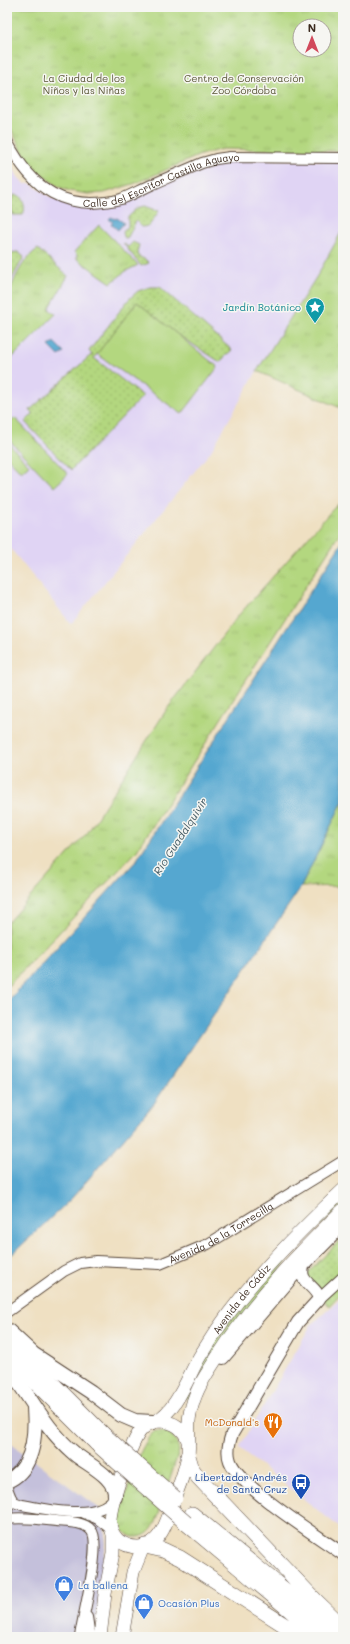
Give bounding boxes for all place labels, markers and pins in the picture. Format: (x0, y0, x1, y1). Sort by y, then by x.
place icon: Jardín Botánico (304, 296, 326, 324)
place label: Jardín Botánico (223, 300, 301, 314)
restaurant icon: McDonald's (262, 1411, 284, 1439)
place label: McDonald's (205, 1415, 259, 1429)
place label: Libertador Andrés de Santa Cruz (195, 1470, 287, 1496)
bus stop icon: Libertador Andrés de Santa Cruz (290, 1472, 312, 1500)
shop icon: La ballena (53, 1574, 75, 1602)
place label: La ballena (78, 1578, 128, 1592)
shop icon: Ocasión Plus (133, 1592, 155, 1620)
place label: Ocasión Plus (158, 1596, 220, 1610)

